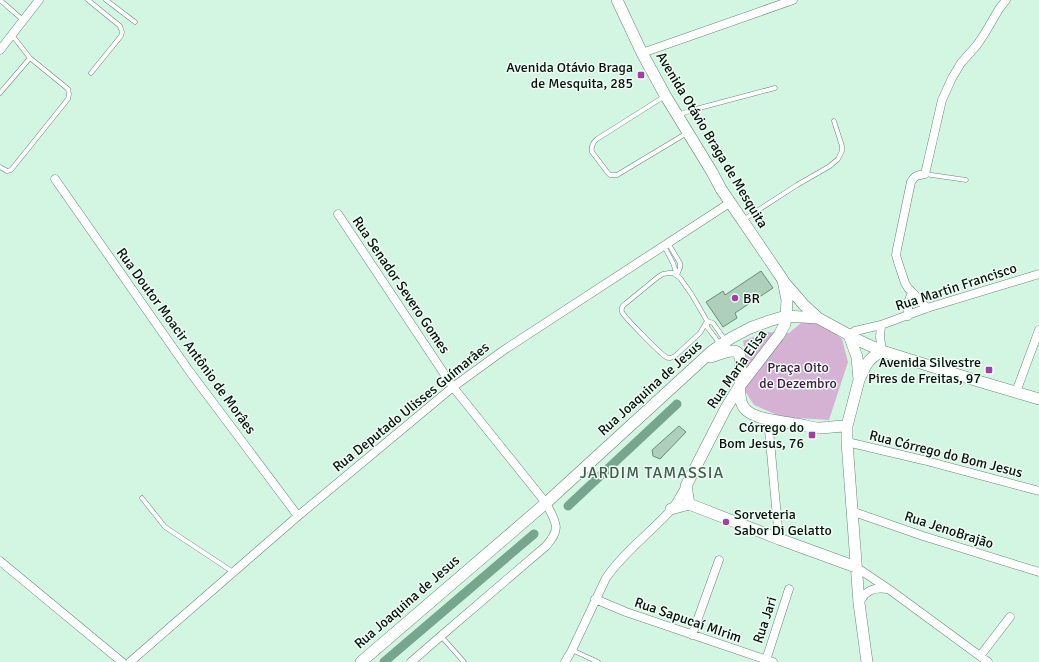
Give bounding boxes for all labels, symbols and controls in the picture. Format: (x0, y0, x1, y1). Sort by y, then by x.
street label: Avenida Otávio Braga de Mesquita (653, 49, 771, 231)
place label: Avenida Otávio Braga de Mesquita, 285 (506, 59, 633, 92)
marker: Avenida Otávio Braga de Mesquita, 285 (636, 70, 646, 80)
street label: Rua Senador Severo Gomes (349, 213, 453, 357)
street label: Rua Doutor Moacir Antônio de Morâes (113, 245, 259, 437)
street label: Rua Martin Francisco (893, 259, 1019, 315)
place label: BR (743, 290, 760, 307)
marker: BR (730, 293, 740, 303)
street label: Rua Maria Elisa (703, 326, 771, 412)
street label: Rua Joaquina de Jesus (595, 337, 705, 439)
street label: Rua Deputado Ulisses Guímarâes (329, 339, 493, 475)
place label: Avenida Silvestre Pires de Freitas, 97 (868, 354, 981, 387)
park label: Praça Oito de Dezembro (759, 359, 837, 392)
marker: Avenida Silvestre Pires de Freitas, 97 (984, 365, 994, 375)
place label: Córrego do Bom Jesus, 76 (719, 419, 804, 452)
street label: Rua Córrego do Bom Jesus (868, 427, 1024, 481)
marker: Córrego do Bom Jesus, 76 (807, 430, 817, 440)
district label: JARDIM TAMASSIA (580, 463, 724, 483)
place label: Sorveteria Sabor Di Gelatto (734, 506, 832, 539)
street label: Rua JenoBrajão (902, 508, 996, 552)
marker: Sorveteria Sabor Di Gelatto (721, 517, 731, 527)
street label: Rua Joaquina de Jesus (351, 552, 463, 652)
street label: Rua Sapucaí MIrim (632, 594, 744, 646)
street label: Rua Jari (749, 594, 781, 646)

